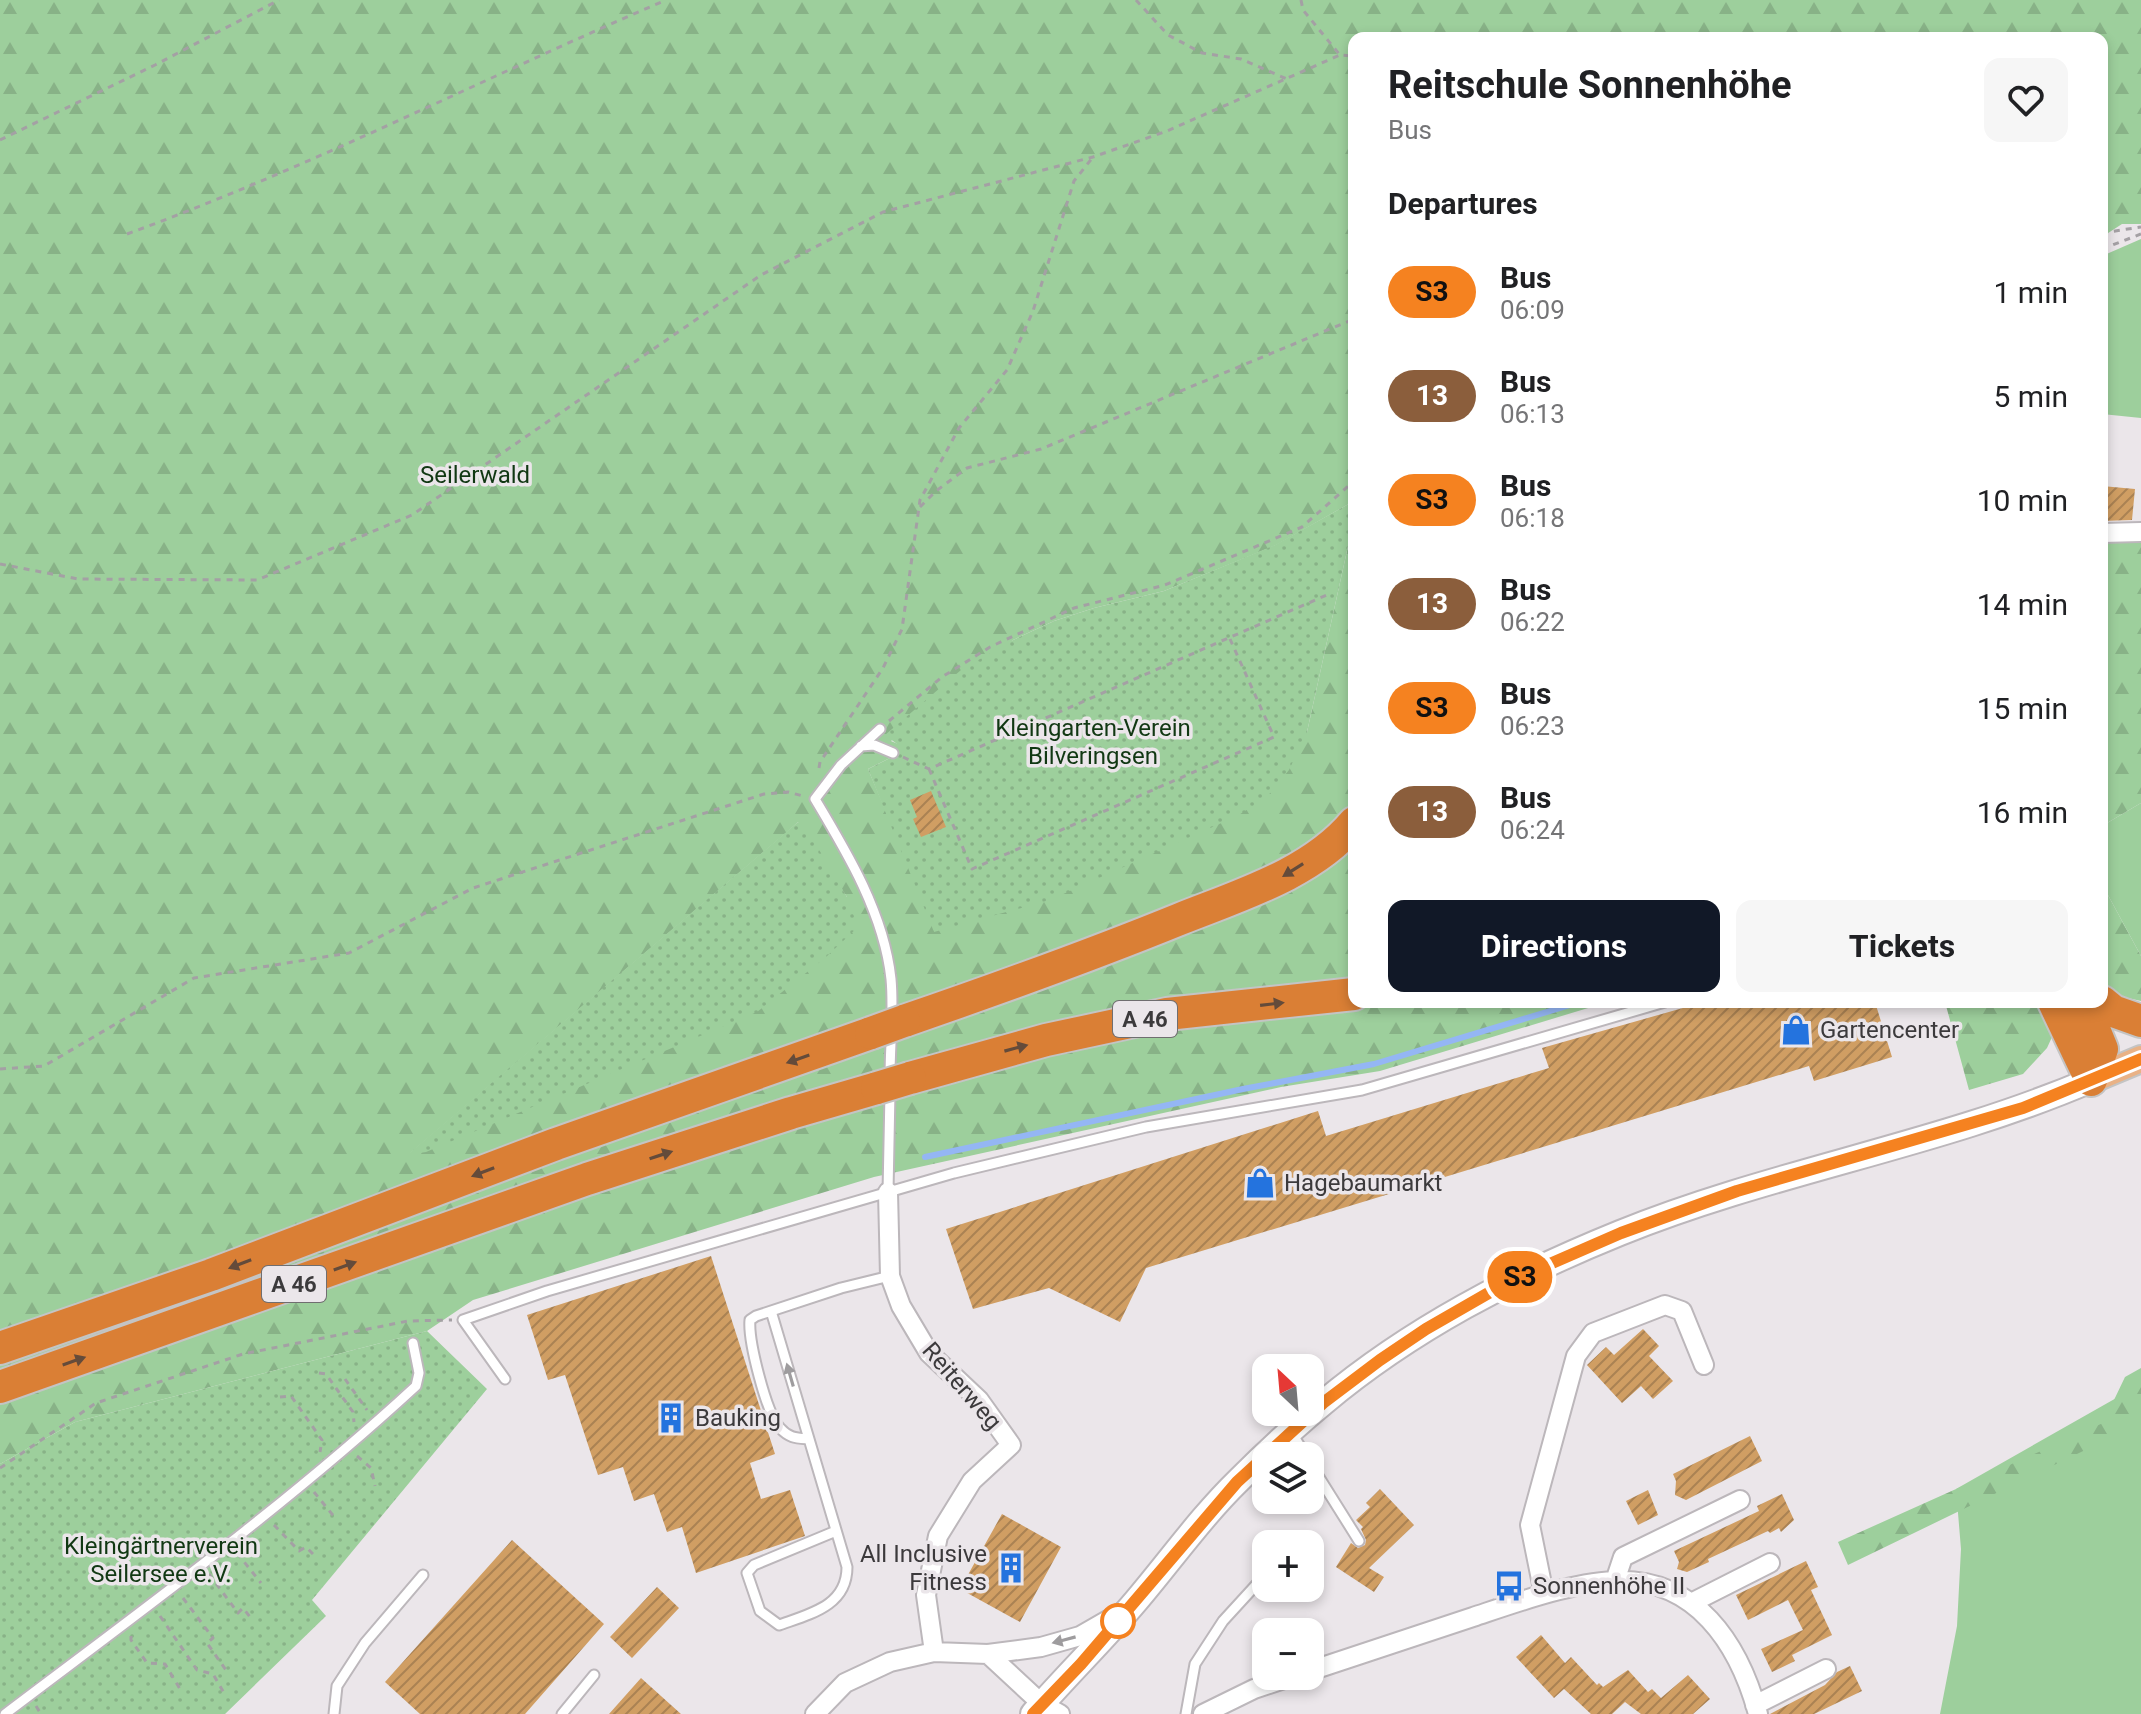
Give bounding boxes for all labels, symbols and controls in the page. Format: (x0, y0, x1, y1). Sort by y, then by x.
button: heart (1984, 58, 2068, 142)
text: Reitschule Sonnenhöhe (1388, 63, 1792, 107)
text: Bus (1388, 115, 1432, 145)
text: Departures (1388, 186, 1538, 221)
text: Bus (1500, 260, 1551, 295)
text: S3 (1415, 275, 1449, 308)
text: 1 min (1994, 275, 2068, 310)
text: 06:09 (1500, 295, 1565, 325)
text: Bus (1500, 364, 1551, 399)
text: 13 (1416, 379, 1448, 412)
text: 5 min (1994, 379, 2068, 414)
text: 06:13 (1500, 399, 1565, 429)
park label: Seilerwald (420, 461, 530, 489)
text: Bus (1500, 468, 1551, 503)
text: S3 (1415, 483, 1449, 516)
text: 10 min (1977, 483, 2068, 518)
text: 06:18 (1500, 503, 1565, 533)
text: Bus (1500, 572, 1551, 607)
text: 13 (1416, 587, 1448, 620)
text: 14 min (1977, 587, 2068, 622)
text: 06:22 (1500, 607, 1565, 637)
text: Bus (1500, 676, 1551, 711)
text: S3 (1415, 691, 1449, 724)
text: 15 min (1977, 691, 2068, 726)
text: 06:23 (1500, 711, 1565, 741)
park label: Kleingarten-Verein Bilveringsen (995, 714, 1191, 770)
text: Bus (1500, 780, 1551, 815)
text: 13 (1416, 795, 1448, 828)
text: 16 min (1977, 795, 2068, 830)
text: 06:24 (1500, 815, 1565, 845)
one-way arrow (1282, 863, 1304, 877)
button: Directions (1388, 900, 1720, 992)
button: Tickets (1736, 900, 2068, 992)
one-way arrow (1260, 997, 1285, 1010)
road number: A 46 (1113, 1001, 1177, 1037)
shop icon: Gartencenter (1779, 1013, 1813, 1047)
place label: Gartencenter (1820, 1016, 1959, 1044)
one-way arrow (1004, 1041, 1028, 1054)
one-way arrow (785, 1053, 809, 1065)
one-way arrow (650, 1148, 674, 1161)
one-way arrow (471, 1166, 495, 1179)
shop icon: Hagebaumarkt (1243, 1166, 1277, 1200)
place label: Hagebaumarkt (1284, 1169, 1443, 1197)
line badge: S3 (1484, 1251, 1556, 1303)
one-way arrow (228, 1258, 252, 1271)
one-way arrow (334, 1259, 358, 1271)
text: S3 (1503, 1260, 1537, 1293)
road number: A 46 (262, 1266, 326, 1302)
street label: Reiterweg (916, 1337, 1008, 1435)
north arrow (1252, 1354, 1324, 1426)
map controls (1252, 1354, 1324, 1690)
one-way arrow (62, 1355, 86, 1367)
one-way arrow (783, 1362, 796, 1386)
building icon: Bauking (654, 1401, 688, 1435)
place label: Bauking (695, 1404, 781, 1432)
button: layers (1252, 1442, 1324, 1514)
button: + (1252, 1530, 1324, 1602)
park label: Kleingärtnerverein Seilersee e.V. (64, 1532, 258, 1588)
place label: All Inclusive Fitness (860, 1540, 987, 1596)
building icon: All Inclusive Fitness (994, 1551, 1028, 1585)
bus stop icon: Sonnenhöhe II (1492, 1569, 1526, 1603)
place label: Sonnenhöhe II (1533, 1572, 1685, 1600)
unlabelled marker (1101, 1604, 1135, 1638)
button: − (1252, 1618, 1324, 1690)
one-way arrow (1052, 1635, 1077, 1647)

